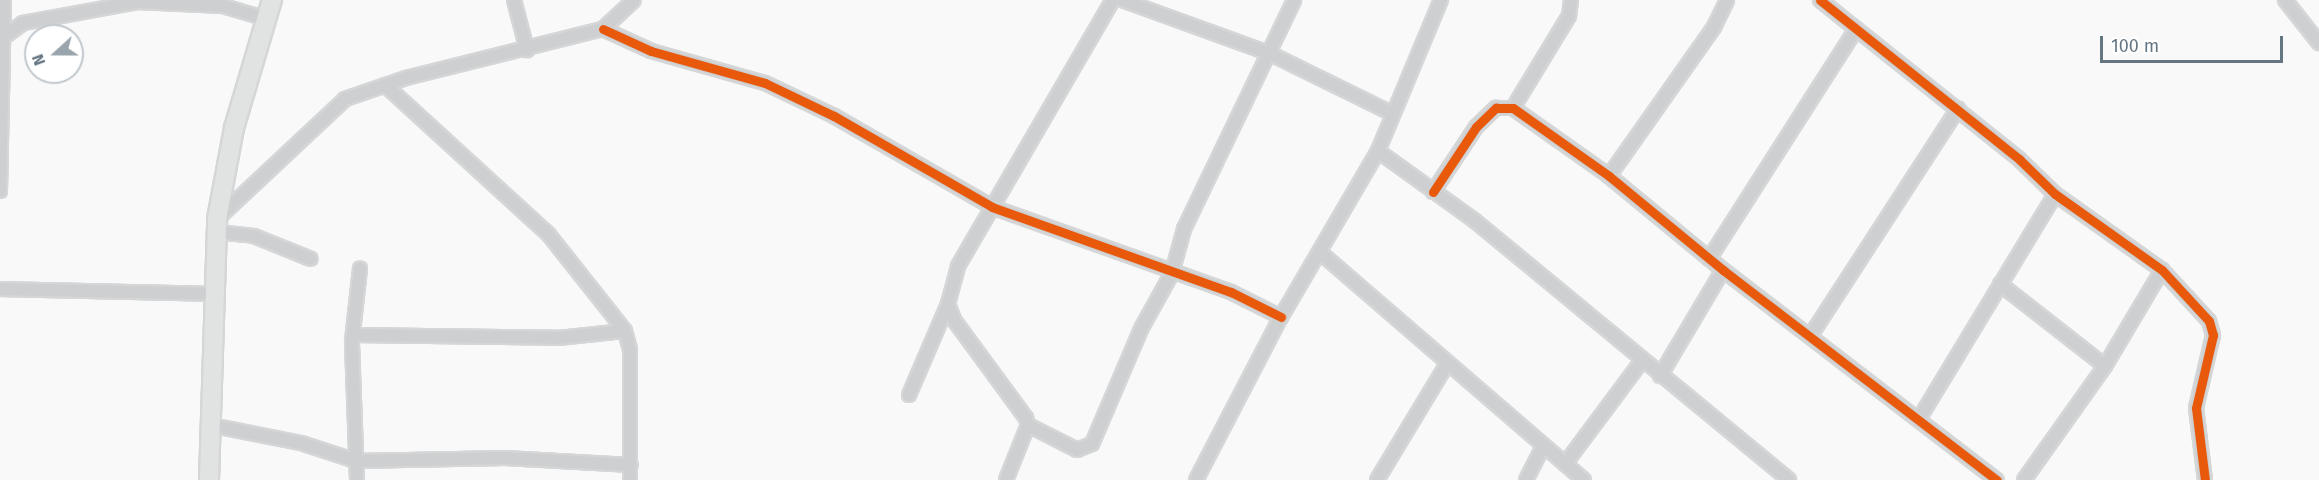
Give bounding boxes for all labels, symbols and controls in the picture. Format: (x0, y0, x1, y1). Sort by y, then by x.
north arrow (24, 24, 84, 84)
scale bar (2103, 24, 2286, 62)
text: 100 m (2111, 35, 2159, 57)
text: N (28, 52, 49, 68)

